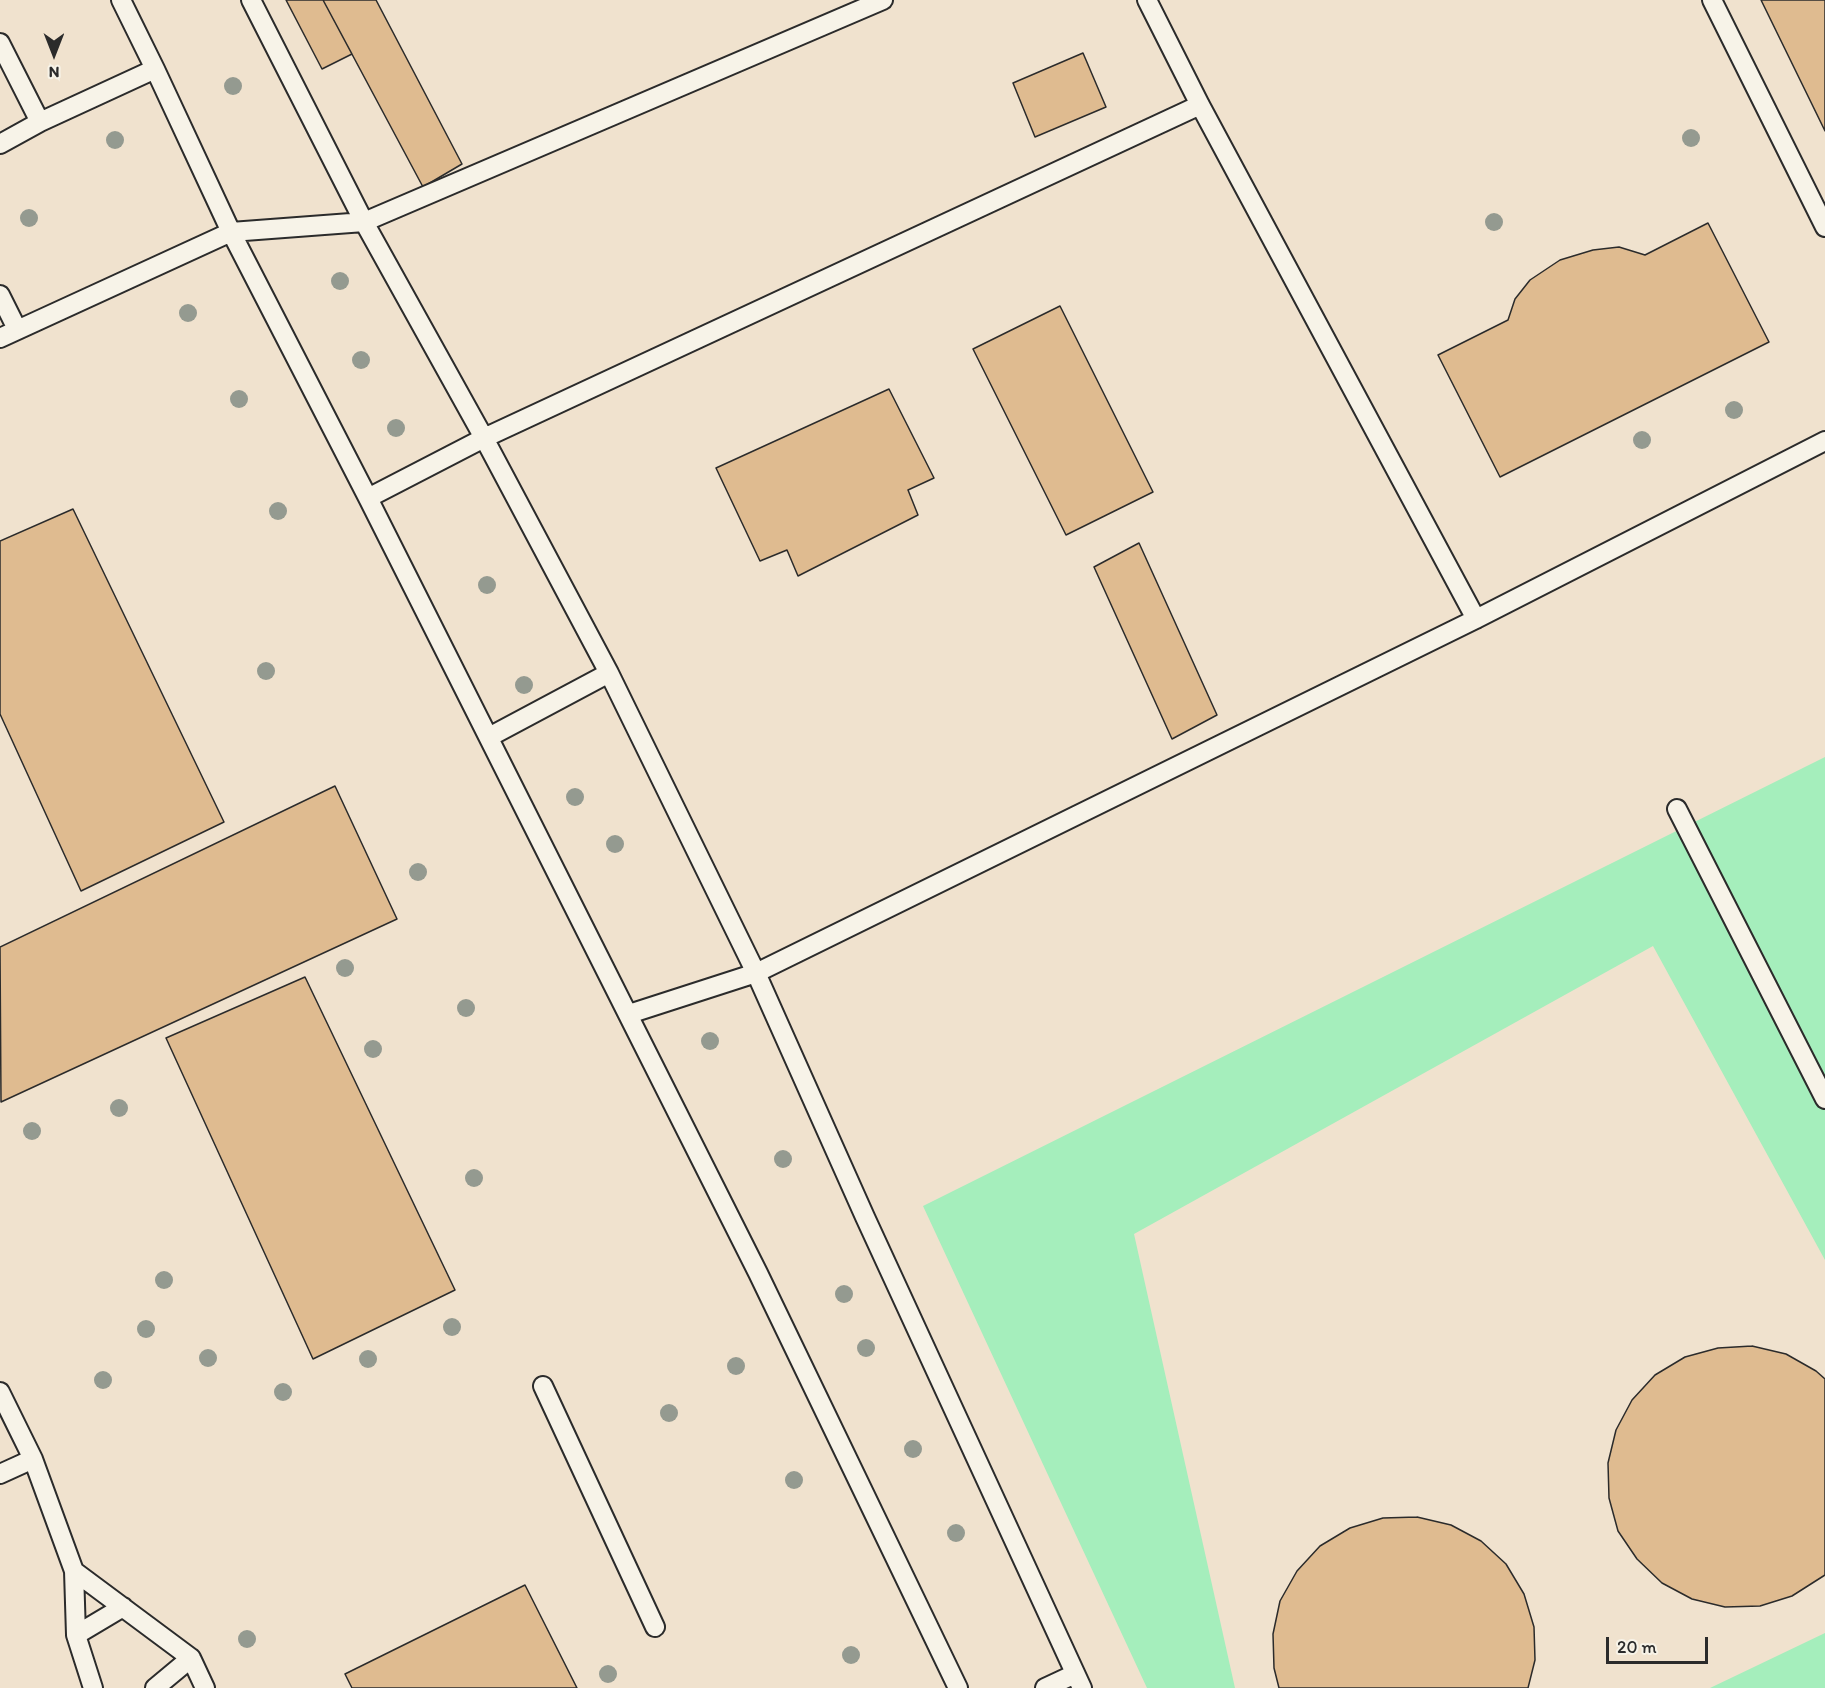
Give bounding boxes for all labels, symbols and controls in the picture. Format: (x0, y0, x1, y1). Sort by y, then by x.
north arrow (24, 24, 84, 84)
text: N (49, 63, 59, 82)
scale bar (1609, 1625, 1711, 1663)
text: 20 m (1617, 1636, 1657, 1658)

